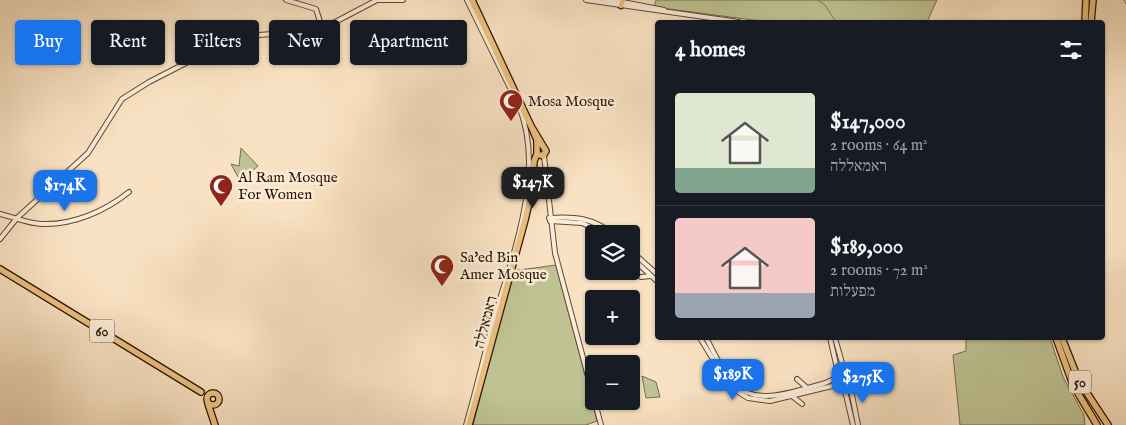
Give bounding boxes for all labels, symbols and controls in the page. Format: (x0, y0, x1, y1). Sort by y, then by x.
chip: Buy (15, 20, 81, 65)
chip: Rent (91, 20, 165, 65)
chip: Filters (175, 20, 259, 65)
chip: New (269, 20, 340, 65)
chip: Apartment (350, 20, 467, 65)
icon: filters (1057, 36, 1085, 64)
text: 4 homes (675, 37, 745, 64)
mosque icon: Mosa Mosque (498, 88, 524, 122)
place label: Mosa Mosque (528, 92, 615, 111)
text: $147,000 (830, 109, 905, 136)
icon: home (715, 113, 775, 173)
text: 2 rooms · 64 m² (830, 136, 928, 156)
text: ראמאללה (830, 157, 887, 177)
pin: $147K (498, 166, 568, 209)
place label: Al Ram Mosque For Women (237, 168, 338, 204)
pin: $174K (30, 170, 100, 212)
mosque icon: Al Ram Mosque For Women (208, 173, 234, 207)
text: $147K (512, 173, 554, 193)
text: $174K (44, 176, 86, 196)
map controls (585, 225, 640, 410)
button: layers (585, 225, 640, 280)
text: $189,000 (830, 234, 903, 261)
icon: home (715, 238, 775, 298)
place label: Sa'ed Bin Amer Mosque (459, 248, 547, 284)
mosque icon: Sa'ed Bin Amer Mosque (429, 253, 455, 287)
text: 2 rooms · 72 m² (830, 261, 928, 281)
text: מפעלות (830, 282, 875, 302)
button: + (585, 290, 640, 345)
street label: ראמאללה (469, 294, 502, 350)
road number: 60 (90, 320, 114, 342)
button: − (585, 355, 640, 410)
pin: $189K (698, 358, 768, 401)
pin: $275K (828, 362, 898, 404)
text: $189K (713, 365, 753, 385)
text: $275K (842, 368, 884, 388)
road number: 50 (1069, 371, 1091, 394)

